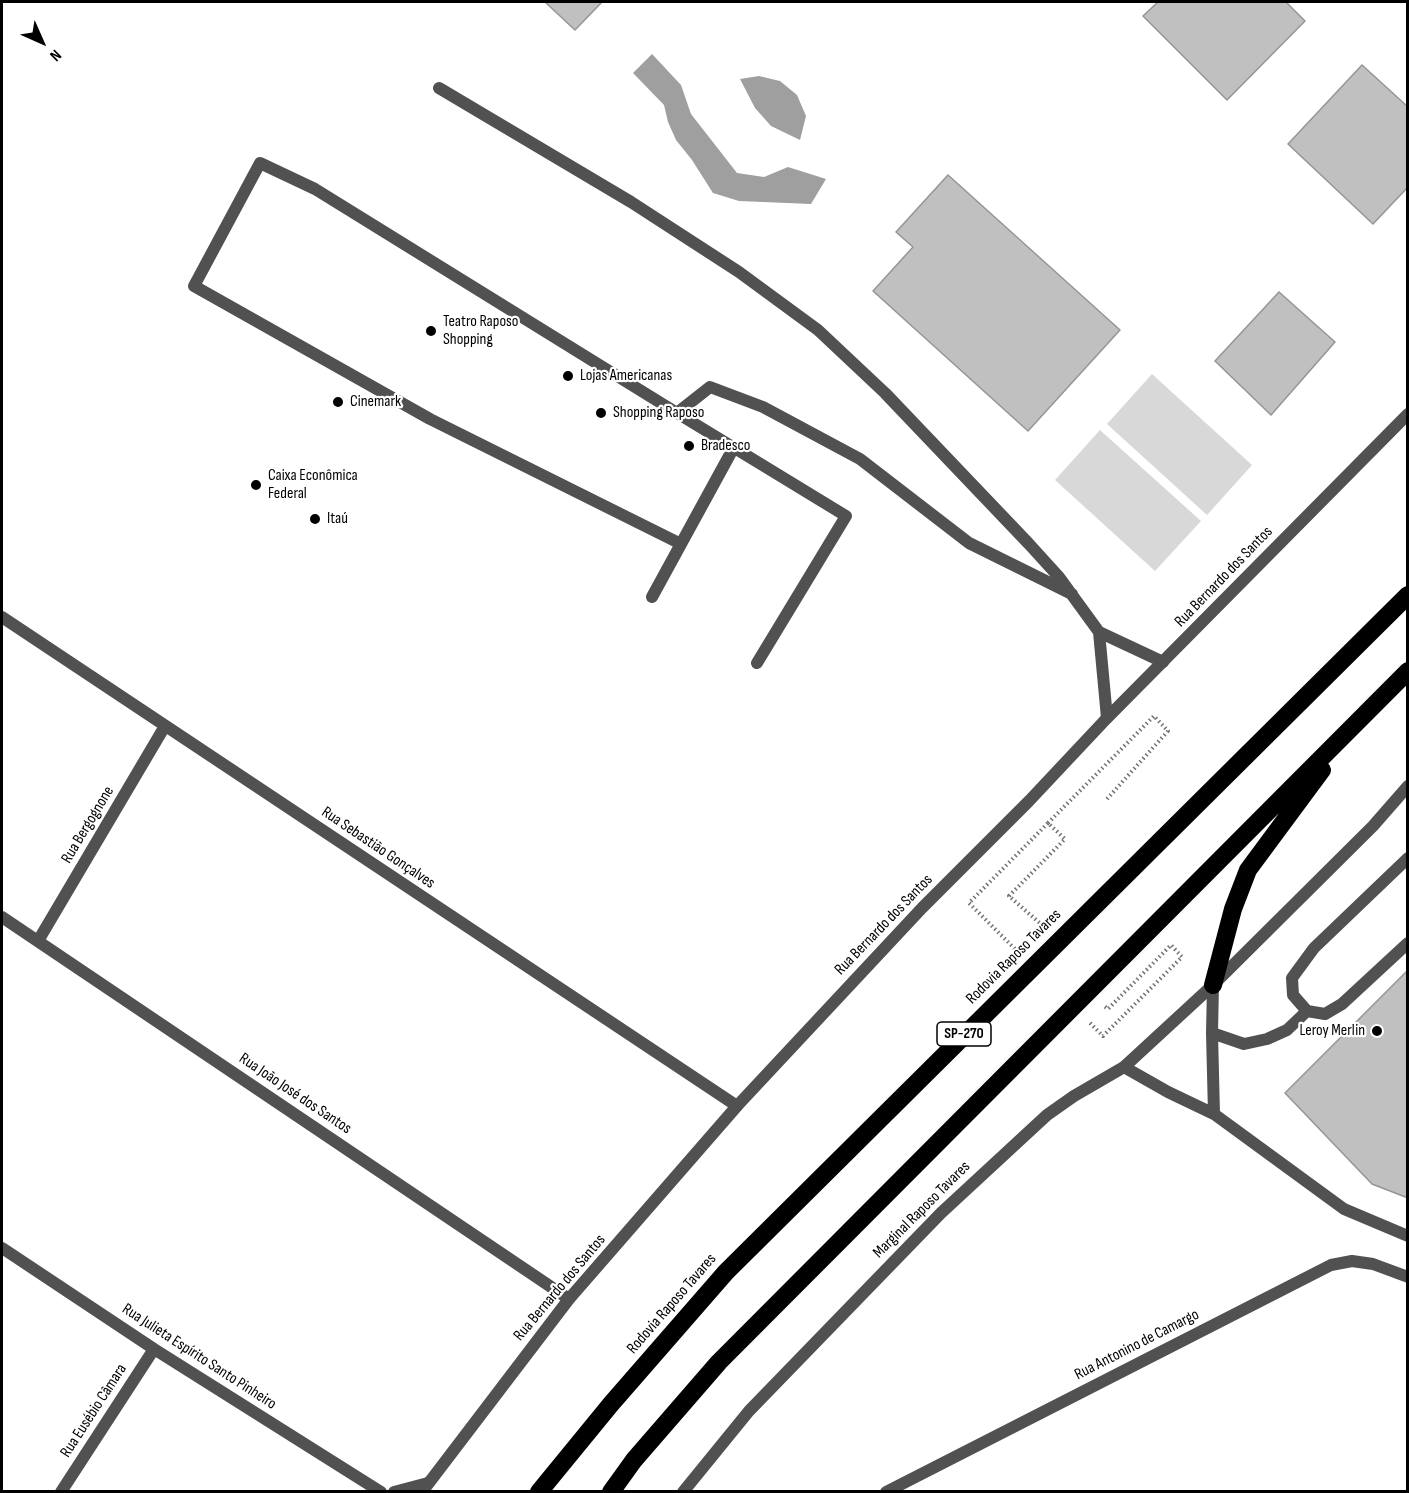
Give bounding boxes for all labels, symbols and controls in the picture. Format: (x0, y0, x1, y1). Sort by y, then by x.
north arrow (12, 12, 72, 72)
text: N (45, 45, 65, 65)
place label: Teatro Raposo Shopping (443, 312, 518, 350)
marker: Teatro Raposo Shopping (424, 324, 438, 338)
place label: Lojas Americanas (580, 366, 672, 386)
marker: Lojas Americanas (561, 369, 575, 383)
place label: Cinemark (350, 392, 401, 412)
marker: Cinemark (331, 395, 345, 409)
place label: Shopping Raposo (613, 403, 704, 423)
marker: Shopping Raposo (594, 406, 608, 420)
place label: Bradesco (701, 436, 750, 456)
marker: Bradesco (682, 439, 696, 453)
place label: Caixa Econômica Federal (268, 466, 358, 504)
marker: Caixa Econômica Federal (249, 478, 263, 492)
place label: Itaú (327, 509, 348, 529)
marker: Itaú (308, 512, 322, 526)
street label: Rua Bernardo dos Santos (1171, 523, 1277, 631)
street label: Rua Bergognone (57, 783, 119, 867)
street label: Rua Sebastião Gonçalves (318, 803, 438, 893)
street label: Rua Bernardo dos Santos (831, 871, 937, 979)
street label: Rodovia Raposo Tavares (962, 905, 1066, 1009)
place label: Leroy Merlin (1300, 1021, 1365, 1041)
road number: SP-270 (937, 1022, 991, 1046)
marker: Leroy Merlin (1370, 1024, 1384, 1038)
street label: Rua João José dos Santos (235, 1049, 355, 1139)
street label: Marginal Raposo Tavares (869, 1157, 975, 1263)
street label: Rua Bernardo dos Santos (510, 1231, 610, 1345)
street label: Rodovia Raposo Tavares (623, 1250, 721, 1358)
street label: Rua Julieta Espírito Santo Pinheiro (118, 1300, 280, 1414)
street label: Rua Antonino de Camargo (1072, 1305, 1202, 1385)
street label: Rua Eusébio Câmara (57, 1361, 131, 1461)

